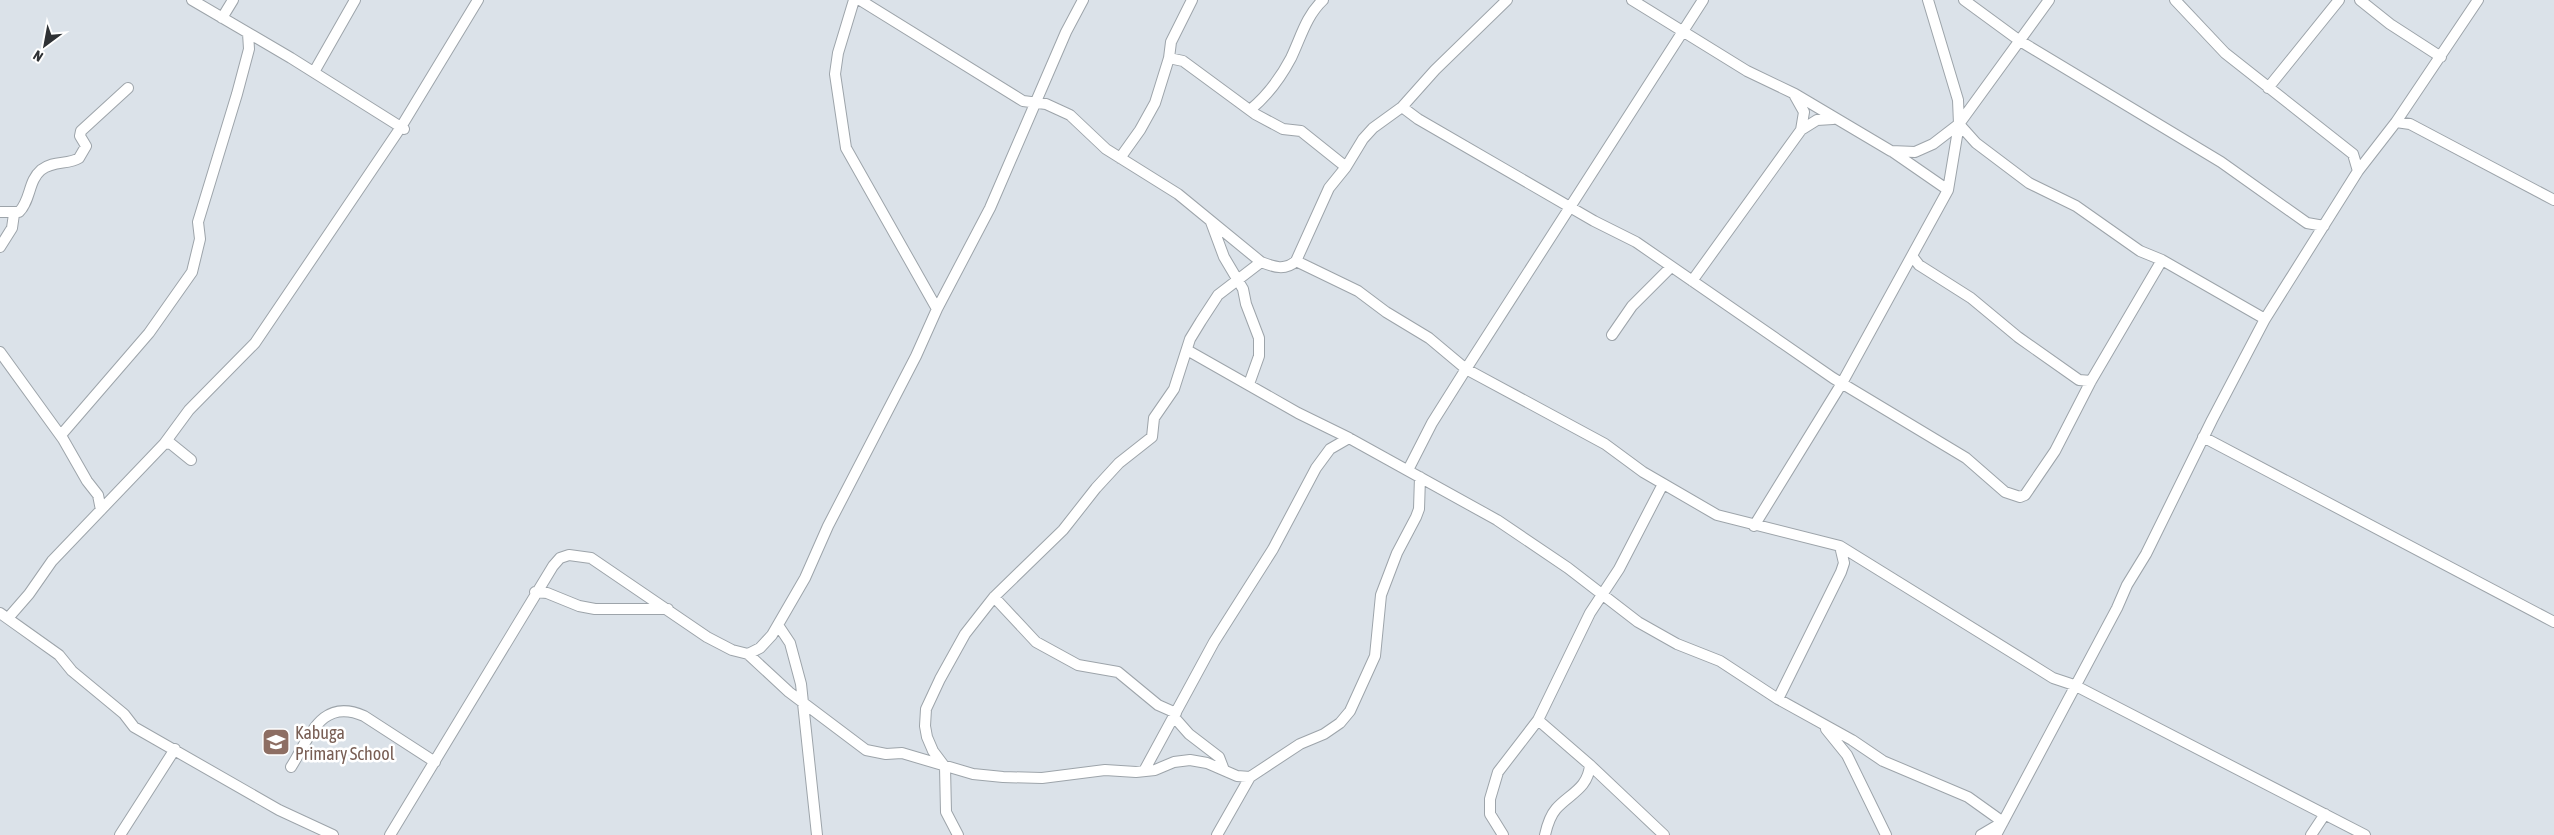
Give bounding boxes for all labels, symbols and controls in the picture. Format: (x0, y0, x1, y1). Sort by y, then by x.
north arrow (20, 20, 70, 70)
text: N (30, 47, 46, 65)
place label: Kabuga Primary School (295, 722, 395, 764)
school or university icon: Kabuga Primary School (261, 727, 291, 757)

